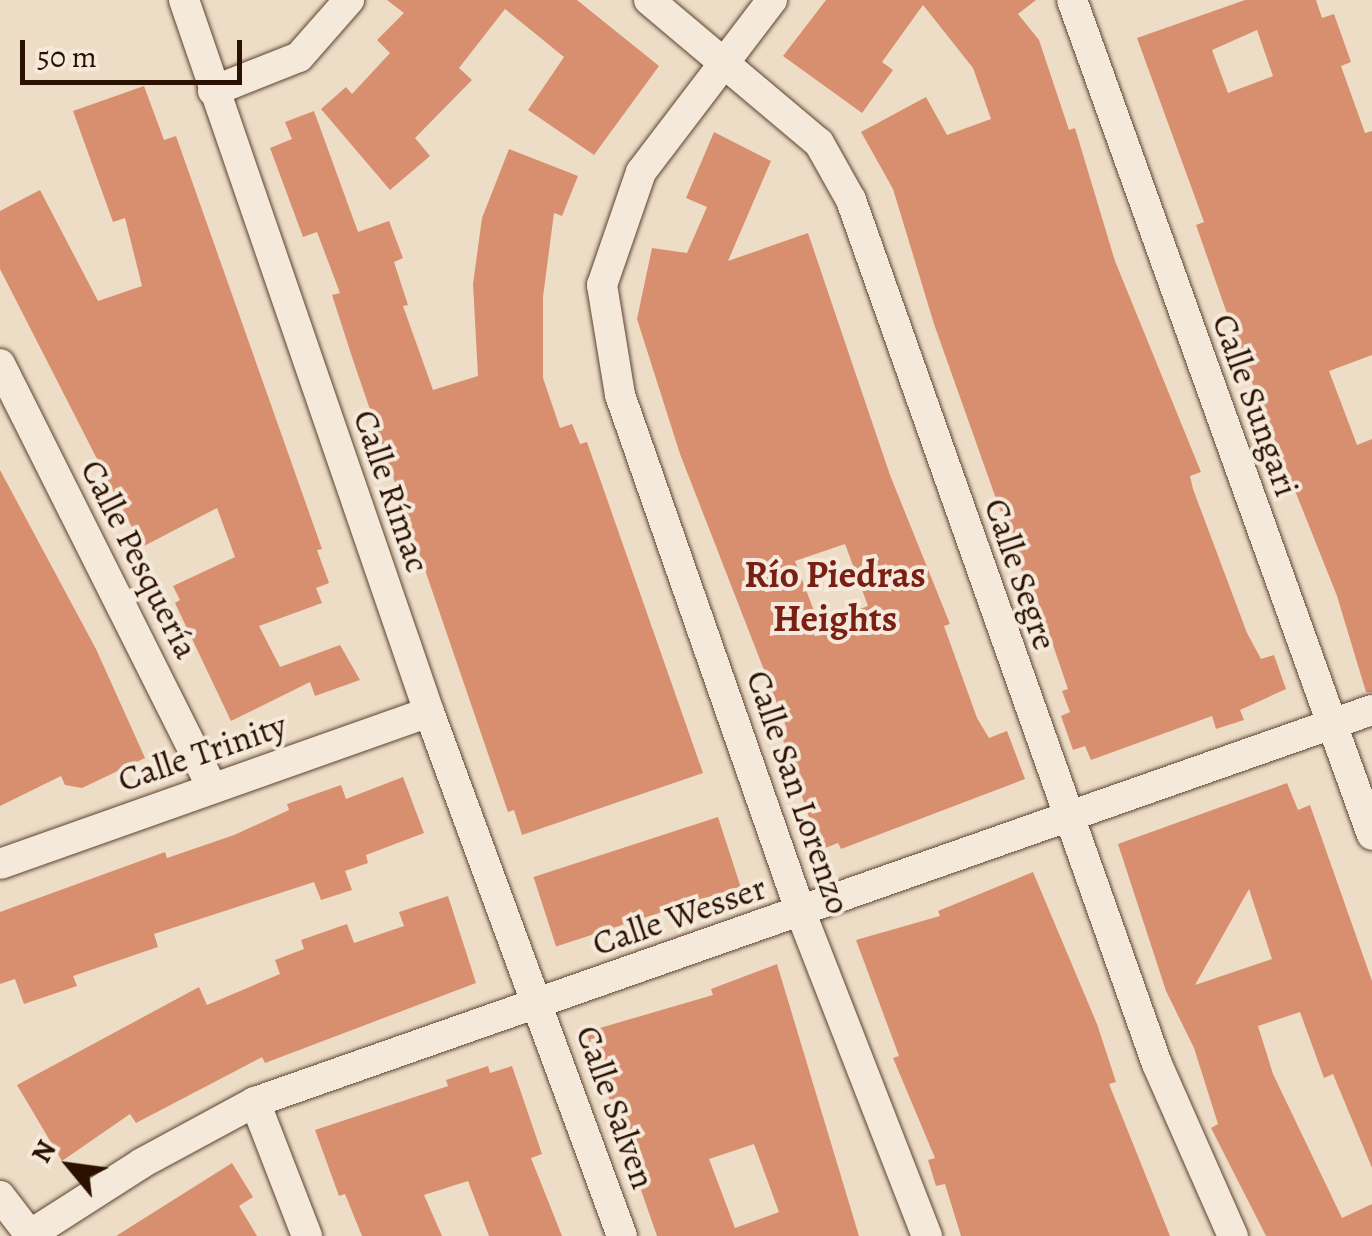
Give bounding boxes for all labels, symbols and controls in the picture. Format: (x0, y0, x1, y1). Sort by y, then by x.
scale bar (25, 20, 248, 82)
text: 50 m (37, 37, 97, 77)
street label: Calle Sungari (1204, 308, 1308, 502)
street label: Calle Rímac (345, 404, 439, 578)
street label: Calle Pesquería (72, 453, 208, 665)
street label: Calle Segre (976, 493, 1066, 655)
district label: Río Piedras Heights (744, 552, 926, 642)
street label: Calle San Lorenzo (738, 665, 860, 919)
street label: Calle Trinity (112, 704, 292, 800)
street label: Calle Wesser (587, 866, 771, 964)
street label: Calle Salven (567, 1020, 665, 1194)
north arrow (20, 1116, 120, 1216)
text: N (22, 1133, 65, 1170)

